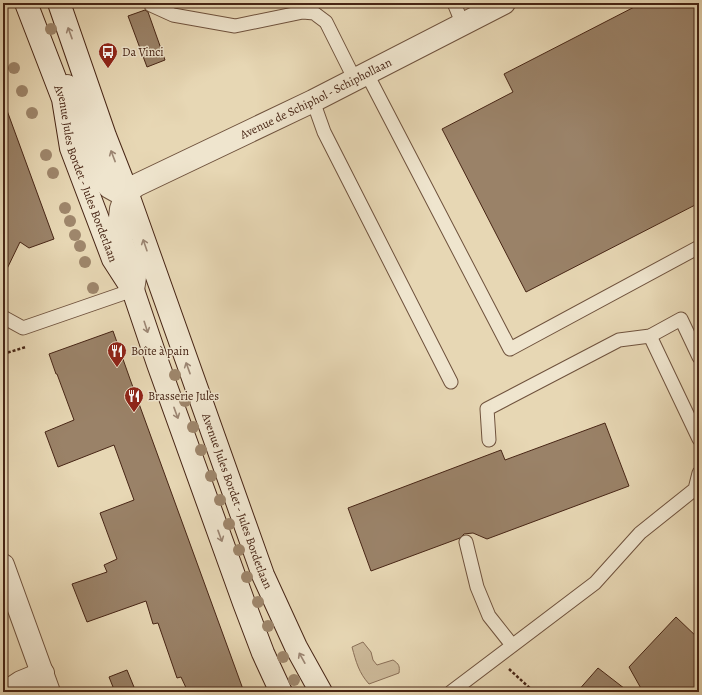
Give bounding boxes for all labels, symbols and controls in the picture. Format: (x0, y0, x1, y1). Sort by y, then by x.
one-way arrow (66, 27, 74, 39)
bus stop icon: Da Vinci (97, 41, 119, 69)
place label: Da Vinci (122, 44, 164, 60)
street label: Avenue de Schiphol - Schiphollaan (237, 54, 395, 143)
street label: Avenue Jules Bordet - Jules Bordetlaan (50, 81, 122, 265)
one-way arrow (108, 150, 116, 162)
one-way arrow (141, 239, 148, 252)
one-way arrow (143, 320, 150, 333)
restaurant icon: Boîte à pain (106, 340, 128, 368)
place label: Boîte à pain (131, 343, 189, 359)
one-way arrow (184, 362, 192, 374)
restaurant icon: Brasserie Jules (123, 385, 145, 413)
place label: Brasserie Jules (148, 388, 219, 404)
one-way arrow (172, 407, 180, 419)
street label: Avenue Jules Bordet - Jules Bordetlaan (198, 410, 276, 592)
one-way arrow (216, 529, 224, 541)
one-way arrow (298, 652, 305, 664)

